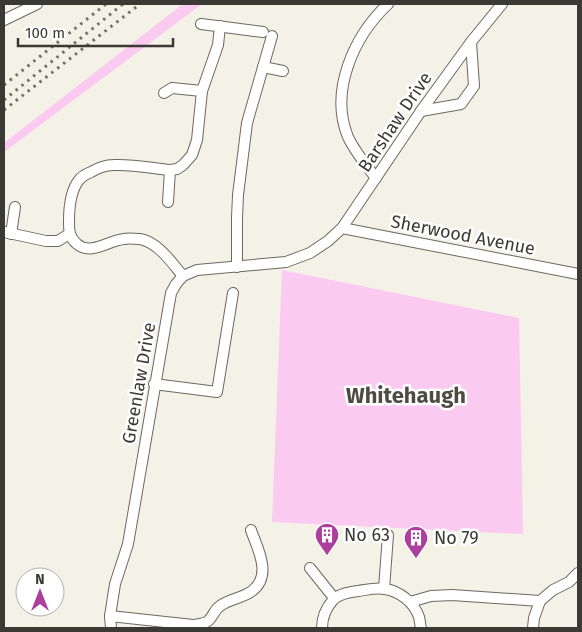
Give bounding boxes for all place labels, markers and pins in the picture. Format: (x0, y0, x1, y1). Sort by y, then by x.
building icon: No 63 (314, 522, 340, 556)
place label: No 63 (344, 524, 390, 546)
building icon: No 79 (403, 525, 429, 559)
place label: No 79 (434, 527, 479, 549)

